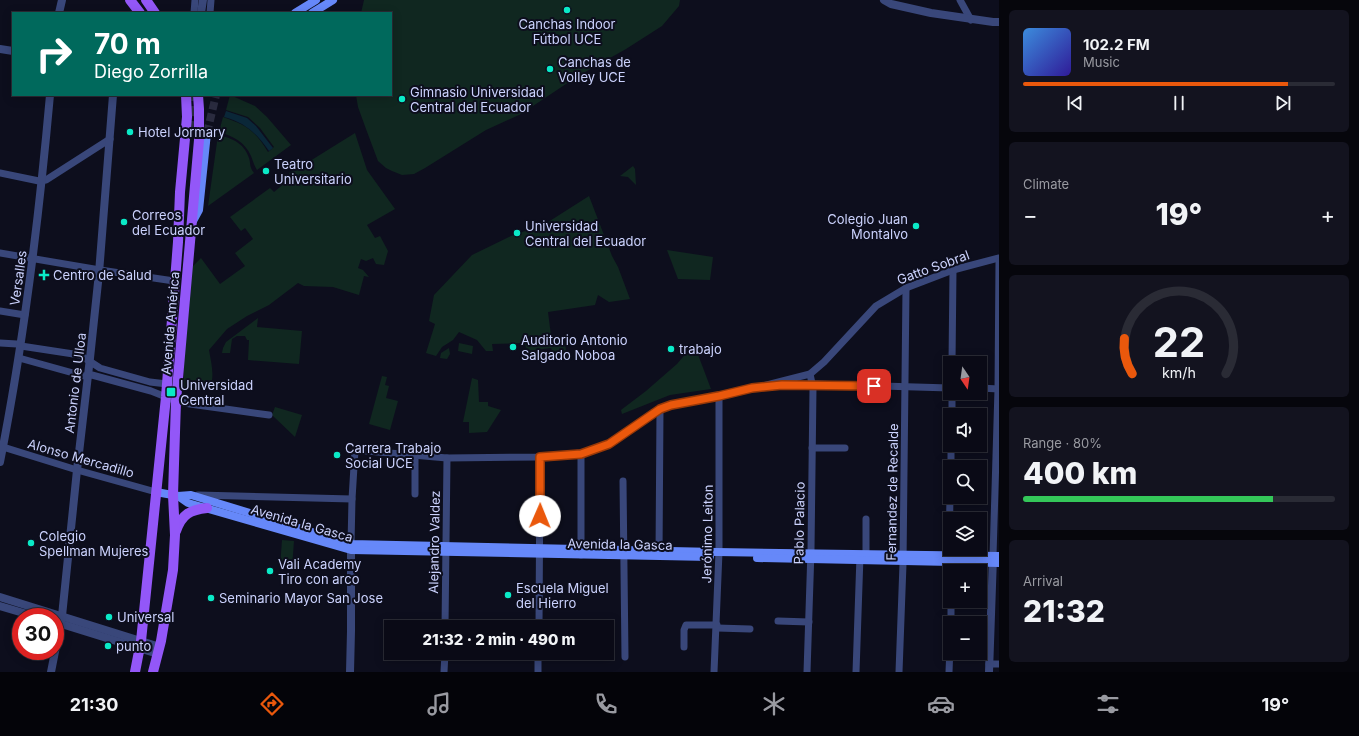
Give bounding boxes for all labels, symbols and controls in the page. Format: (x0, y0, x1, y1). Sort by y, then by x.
marker: Canchas Indoor Fútbol UCE (562, 5, 572, 15)
place label: Canchas Indoor Fútbol UCE (518, 16, 616, 47)
text: 70 m (94, 27, 161, 61)
icon: right (28, 28, 80, 80)
text: 102.2 FM (1083, 35, 1150, 54)
place label: Canchas de Volley UCE (558, 54, 631, 85)
text: Music (1083, 54, 1120, 70)
text: Diego Zorrilla (94, 61, 208, 82)
marker: Canchas de Volley UCE (545, 64, 555, 74)
place label: Gimnasio Universidad Central del Ecuador (410, 84, 544, 115)
icon: previous (1064, 92, 1086, 114)
icon: pause (1168, 92, 1190, 114)
icon: next (1272, 92, 1294, 114)
marker: Gimnasio Universidad Central del Ecuador (397, 94, 407, 104)
place label: Hotel Jormary (138, 124, 225, 140)
marker: Hotel Jormary (125, 127, 135, 137)
place label: Teatro Universitario (274, 156, 352, 187)
marker: Teatro Universitario (261, 166, 271, 176)
text: Climate (1023, 176, 1069, 192)
text: 19° (1156, 196, 1202, 232)
text: − (1023, 202, 1038, 228)
text: + (1320, 202, 1335, 228)
place label: Correos del Ecuador (132, 207, 205, 238)
place label: Colegio Juan Montalvo (827, 211, 908, 242)
marker: Correos del Ecuador (119, 217, 129, 227)
place label: Universidad Central del Ecuador (525, 218, 646, 249)
marker: Colegio Juan Montalvo (911, 221, 921, 231)
marker: Universidad Central del Ecuador (512, 228, 522, 238)
street label: Gatto Sobral (895, 246, 971, 288)
street label: Versalles (6, 249, 30, 307)
place label: Centro de Salud (53, 267, 152, 283)
marker: Centro de Salud (38, 269, 50, 281)
street label: Avenida América (158, 271, 182, 375)
text: 22 (1153, 317, 1205, 367)
street label: Antonio de Ulloa (61, 332, 89, 434)
place label: Auditorio Antonio Salgado Noboa (521, 332, 628, 363)
place label: trabajo (679, 341, 722, 357)
marker: Auditorio Antonio Salgado Noboa (508, 342, 518, 352)
marker: trabajo (666, 344, 676, 354)
north arrow (943, 356, 987, 400)
map controls (943, 356, 987, 660)
text: km/h (1162, 364, 1196, 381)
pin (857, 369, 891, 403)
icon: arrive (863, 375, 885, 397)
place label: Universidad Central (180, 377, 253, 408)
marker: Universidad Central (165, 386, 177, 398)
button: sound (943, 408, 987, 452)
street label: Fernandez de Recalde (883, 423, 901, 561)
street label: Alonso Mercadillo (26, 435, 136, 481)
text: Range · 80% (1023, 435, 1102, 451)
place label: Carrera Trabajo Social UCE (345, 440, 441, 471)
marker: Carrera Trabajo Social UCE (332, 450, 342, 460)
text: 400 km (1023, 455, 1137, 491)
button: search (943, 460, 987, 504)
street label: Pablo Palacio (790, 481, 808, 564)
street label: Jerónimo Leiton (698, 484, 716, 584)
street label: Alejandro Valdez (425, 490, 443, 594)
position arrow (519, 495, 561, 537)
street label: Avenida la Gasca (249, 501, 355, 545)
button: layers (943, 512, 987, 556)
place label: Colegio Spellman Mujeres (39, 528, 149, 559)
street label: Avenida la Gasca (567, 535, 673, 553)
marker: Colegio Spellman Mujeres (26, 538, 36, 548)
place label: Vali Academy Tiro con arco (278, 556, 361, 587)
button: + (943, 564, 987, 608)
marker: Vali Academy Tiro con arco (265, 566, 275, 576)
text: Arrival (1023, 573, 1063, 589)
place label: Escuela Miguel del Hierro (516, 580, 609, 611)
place label: Seminario Mayor San Jose (219, 590, 383, 606)
marker: Escuela Miguel del Hierro (503, 590, 513, 600)
marker: Seminario Mayor San Jose (206, 593, 216, 603)
text: 21:32 (1023, 593, 1105, 629)
speed limit sign: 30 (12, 608, 64, 660)
place label: Universal (117, 609, 174, 625)
marker: Universal (104, 612, 114, 622)
button: − (943, 616, 987, 660)
text: 21:32 · 2 min · 490 m (423, 630, 575, 649)
place label: punto (116, 638, 151, 654)
marker: punto (103, 641, 113, 651)
icon: directions (258, 690, 286, 718)
icon: music (425, 690, 453, 718)
icon: phone (592, 690, 620, 718)
icon: climate (760, 690, 788, 718)
icon: car (927, 690, 955, 718)
icon: filters (1094, 690, 1122, 718)
text: 21:30 (70, 694, 119, 715)
text: 19° (1262, 694, 1289, 715)

